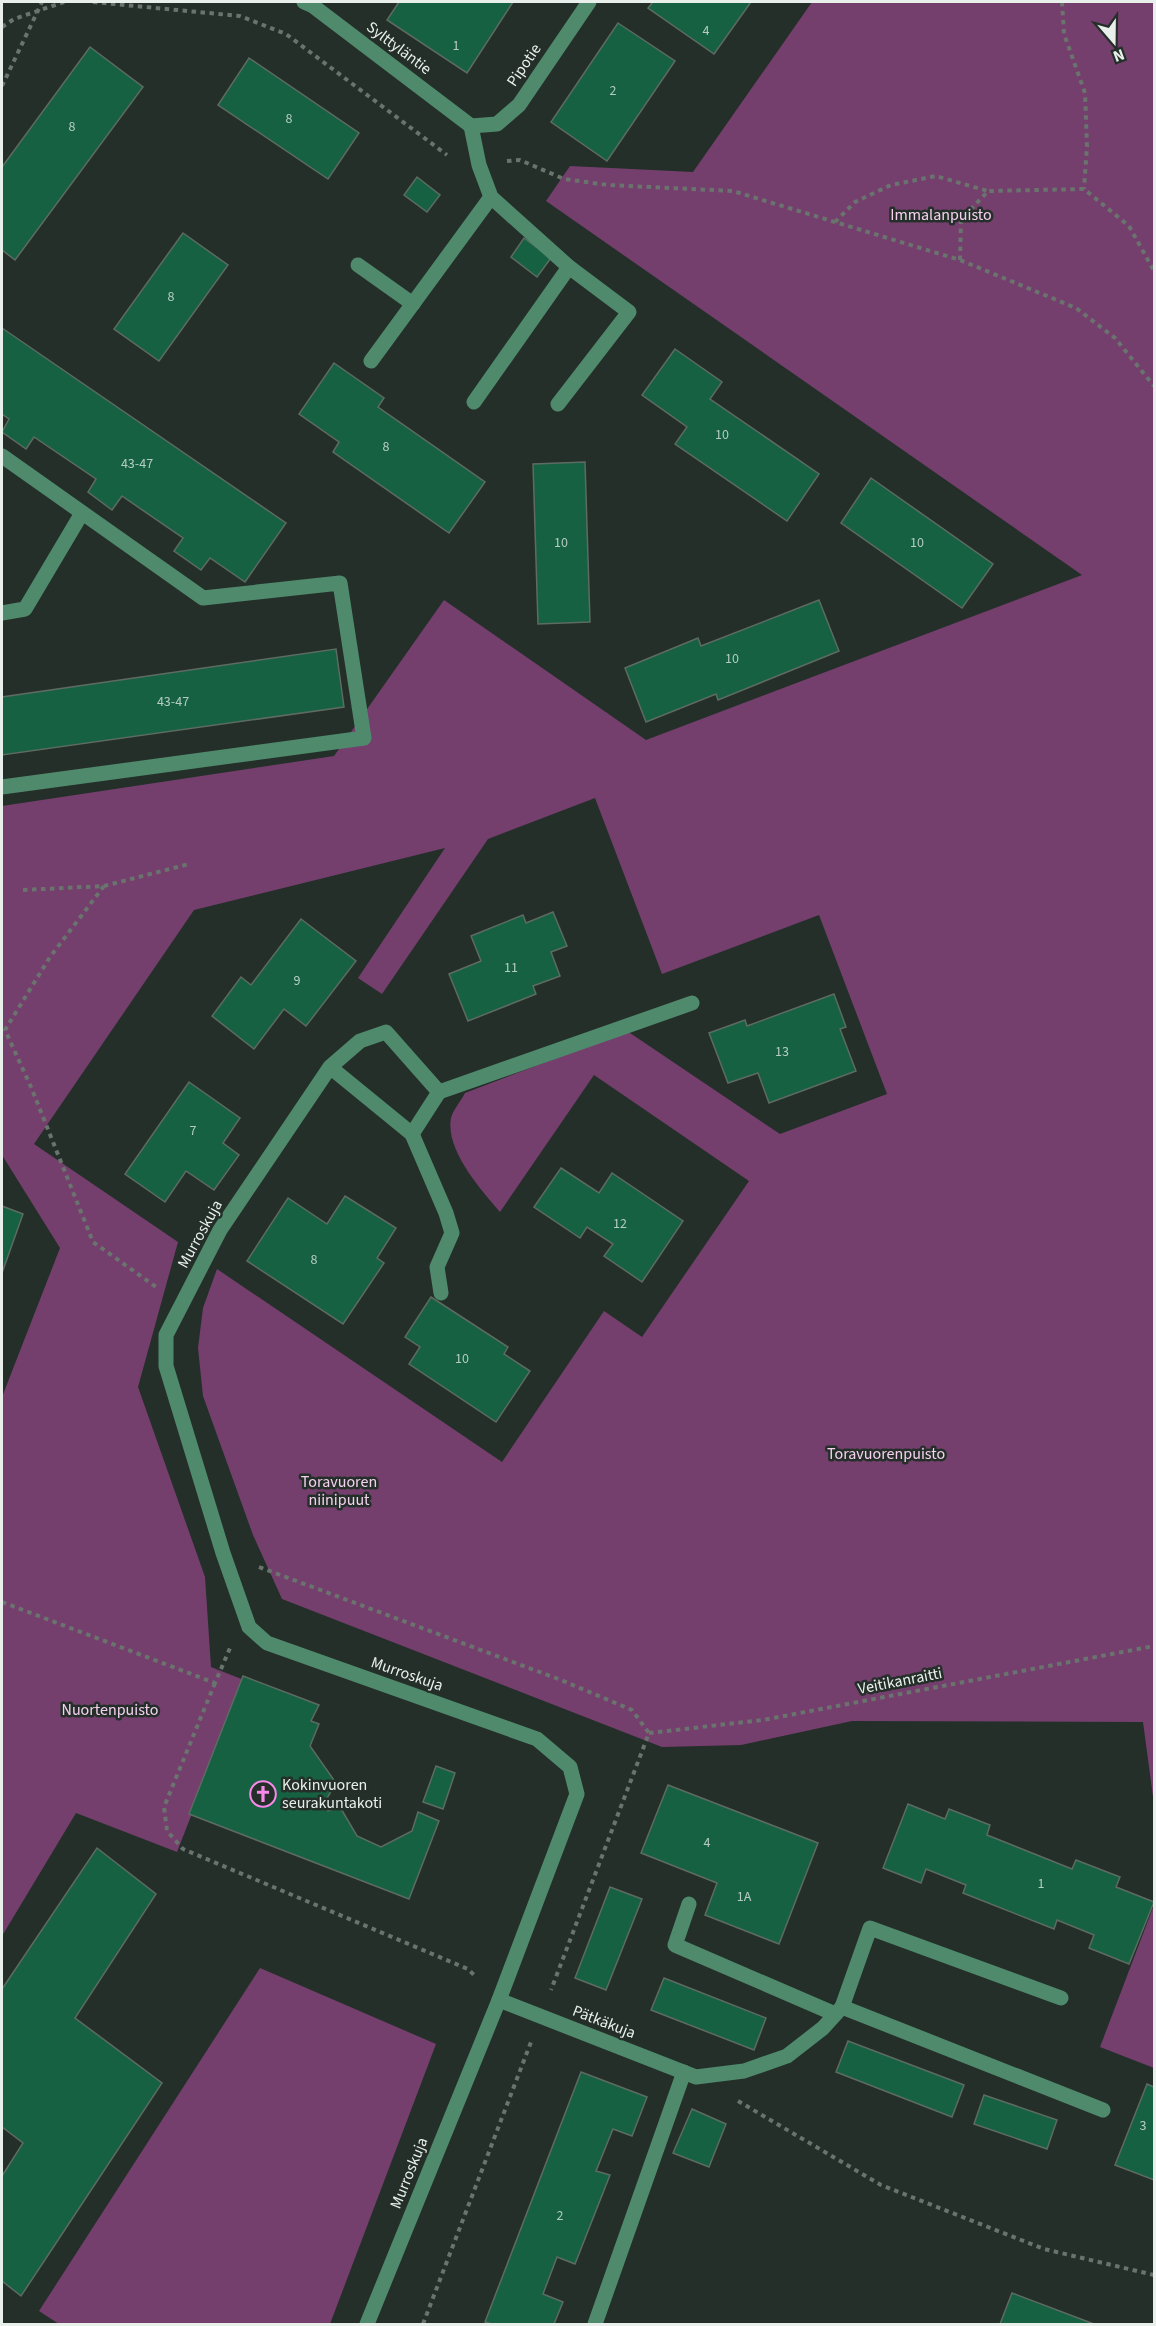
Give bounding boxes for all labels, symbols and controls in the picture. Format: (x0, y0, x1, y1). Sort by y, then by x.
north arrow (1084, 12, 1144, 72)
street label: Sylttyläntie (362, 16, 436, 80)
house number: 4 (703, 21, 710, 41)
house number: 1 (453, 36, 460, 56)
street label: Pipotie (502, 39, 546, 91)
text: N (1110, 43, 1128, 67)
house number: 2 (610, 81, 617, 101)
house number: 8 (286, 109, 293, 129)
house number: 8 (69, 117, 76, 137)
park label: Immalanpuisto (890, 204, 992, 226)
house number: 8 (168, 287, 175, 307)
house number: 10 (715, 425, 729, 445)
house number: 8 (383, 437, 390, 457)
house number: 43-47 (121, 454, 153, 474)
house number: 10 (554, 533, 568, 553)
house number: 10 (910, 533, 924, 553)
house number: 10 (725, 649, 739, 669)
house number: 43-47 (157, 692, 189, 712)
house number: 11 (504, 958, 518, 978)
house number: 9 (294, 971, 301, 991)
house number: 13 (775, 1042, 789, 1062)
house number: 7 (190, 1121, 197, 1141)
street label: Murroskuja (172, 1196, 228, 1272)
house number: 12 (613, 1214, 627, 1234)
house number: 8 (311, 1250, 318, 1270)
house number: 10 (455, 1349, 469, 1369)
park label: Toravuorenpuisto (827, 1443, 945, 1465)
park label: Toravuoren niinipuut (301, 1471, 377, 1511)
street label: Murroskuja (368, 1651, 446, 1697)
street label: Veitikanraitti (856, 1662, 944, 1700)
park label: Nuortenpuisto (62, 1699, 158, 1721)
place label: Kokinvuoren seurakuntakoti (282, 1774, 382, 1814)
church icon: Kokinvuoren seurakuntakoti (248, 1779, 278, 1809)
house number: 4 (704, 1833, 711, 1853)
house number: 1 (1038, 1874, 1045, 1894)
house number: 1A (737, 1887, 752, 1907)
street label: Pätkäkuja (569, 2000, 639, 2044)
house number: 3 (1140, 2116, 1147, 2136)
street label: Murroskuja (385, 2134, 433, 2212)
house number: 2 (557, 2206, 564, 2226)

